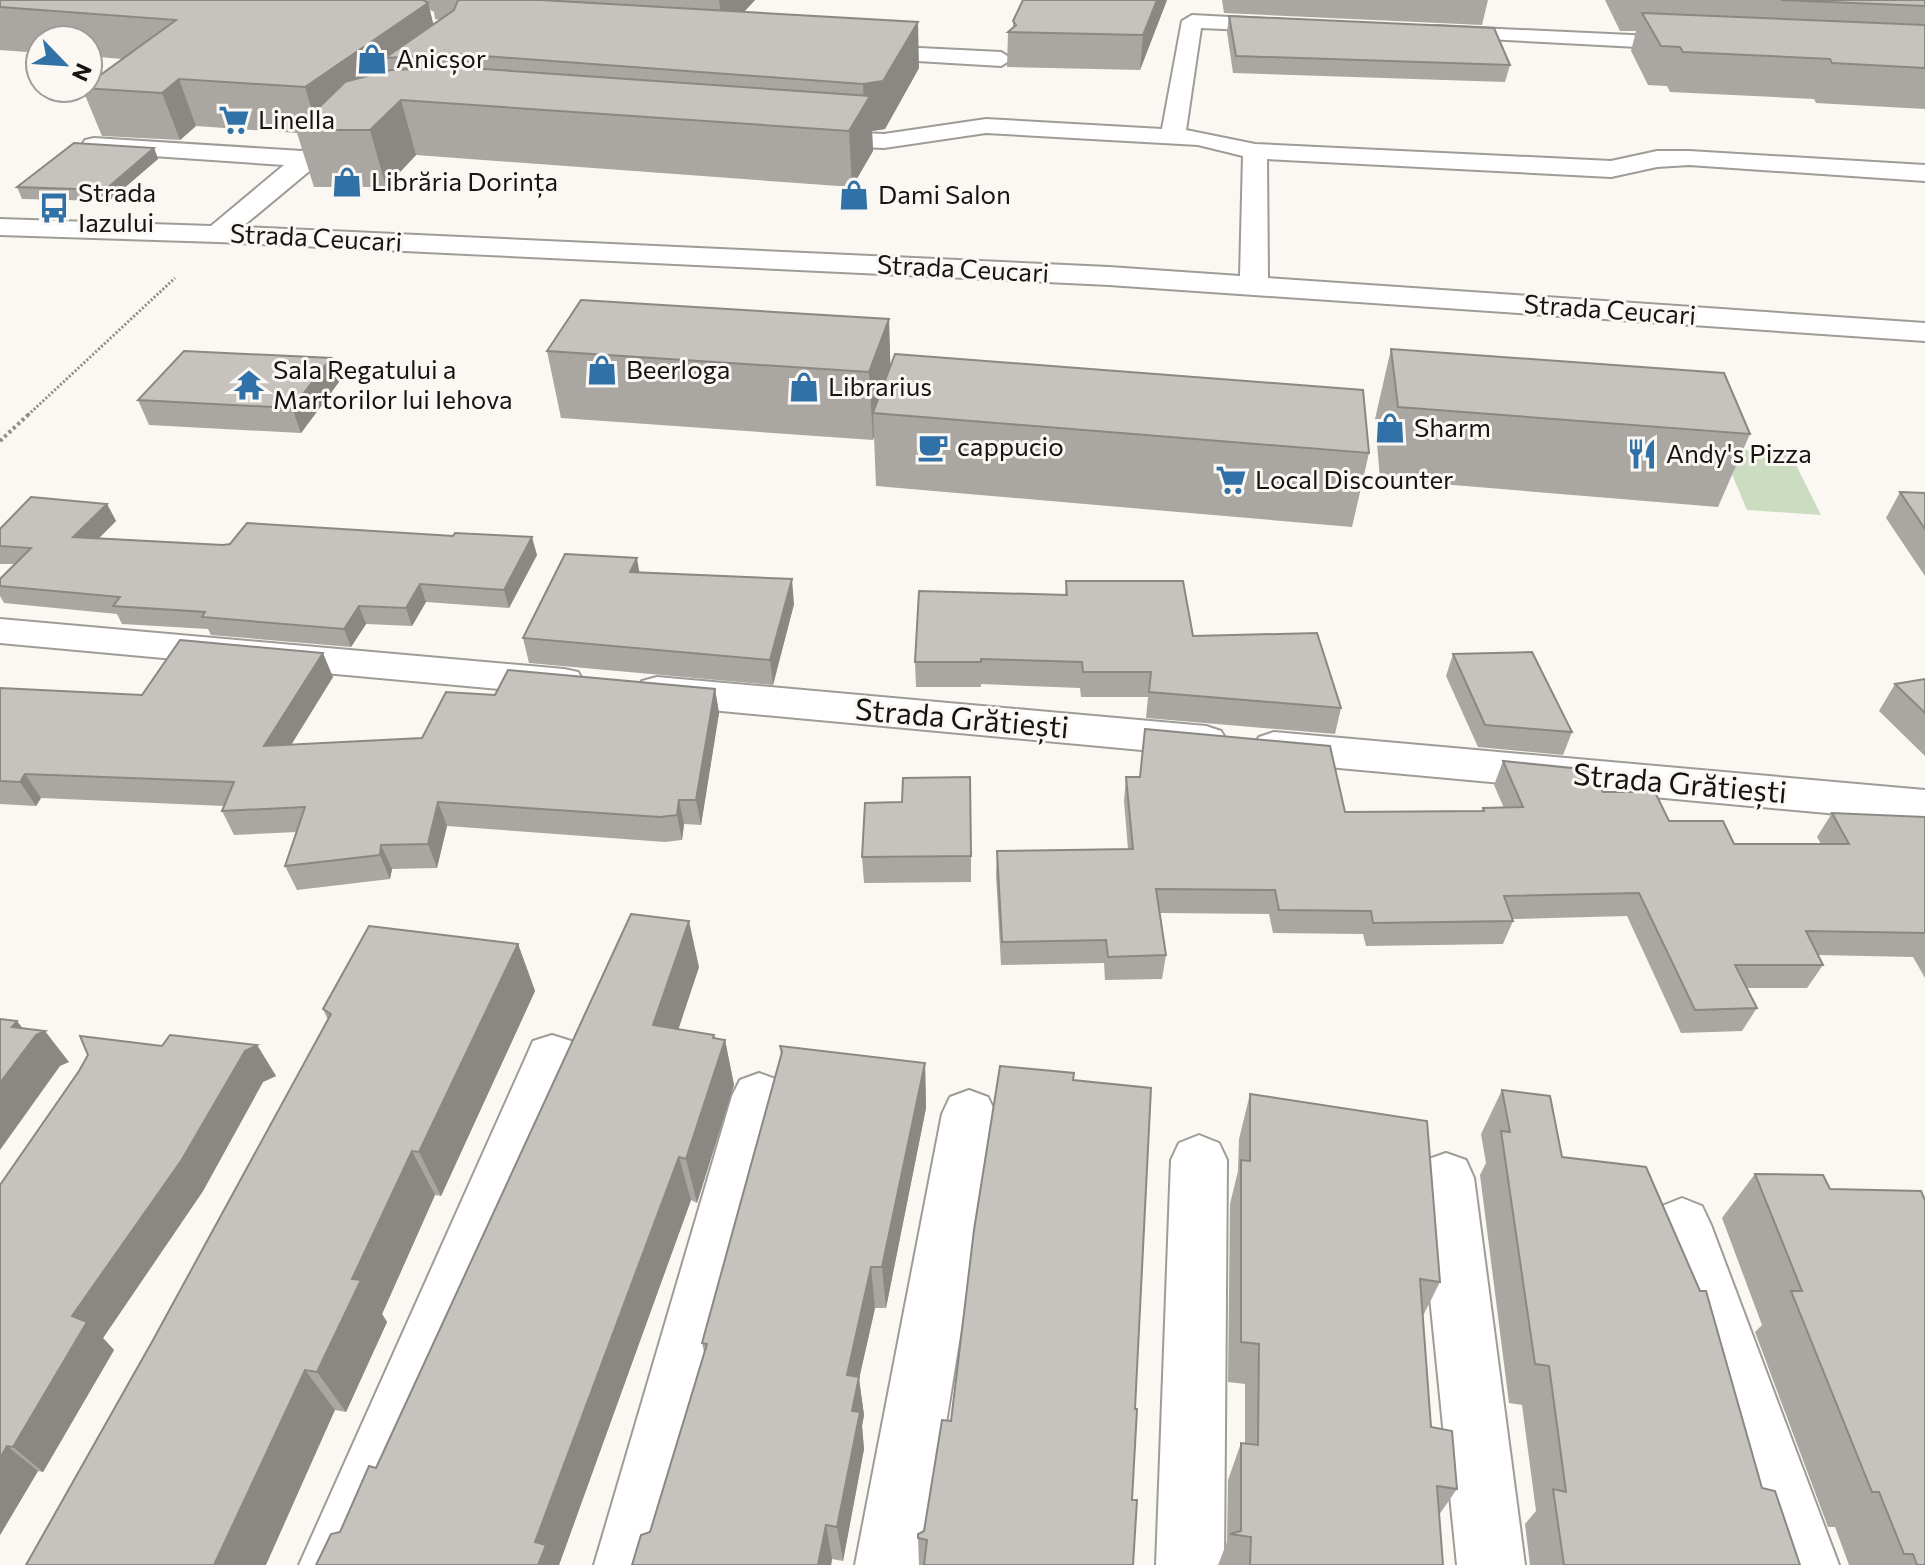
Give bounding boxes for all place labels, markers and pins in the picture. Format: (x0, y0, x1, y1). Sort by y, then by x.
shop icon: Anicșor (355, 42, 389, 76)
place label: Anicșor (396, 42, 486, 75)
supermarket icon: Linella (217, 103, 251, 137)
place label: Linella (258, 103, 335, 134)
shop icon: Librăria Dorința (330, 165, 364, 199)
place label: Librăria Dorința (371, 165, 558, 198)
place label: Strada Iazului (78, 176, 156, 237)
shop icon: Dami Salon (837, 178, 871, 212)
place label: Dami Salon (878, 178, 1011, 209)
bus stop icon: Strada Iazului (37, 191, 71, 225)
place label: Sala Regatului a Martorilor lui Iehova (273, 353, 513, 414)
shop icon: Beerloga (585, 353, 619, 387)
place label: Beerloga (626, 353, 730, 384)
temple icon: Sala Regatului a Martorilor lui Iehova (232, 368, 266, 402)
shop icon: Librarius (787, 370, 821, 404)
place label: Librarius (828, 370, 932, 401)
shop icon: Sharm (1373, 411, 1407, 445)
place label: Sharm (1414, 411, 1491, 442)
cafe icon: cappucio (916, 430, 950, 464)
place label: cappucio (957, 430, 1064, 461)
restaurant icon: Andy's Pizza (1625, 437, 1659, 471)
place label: Andy's Pizza (1666, 437, 1812, 468)
supermarket icon: Local Discounter (1214, 463, 1248, 497)
place label: Local Discounter (1255, 463, 1454, 494)

